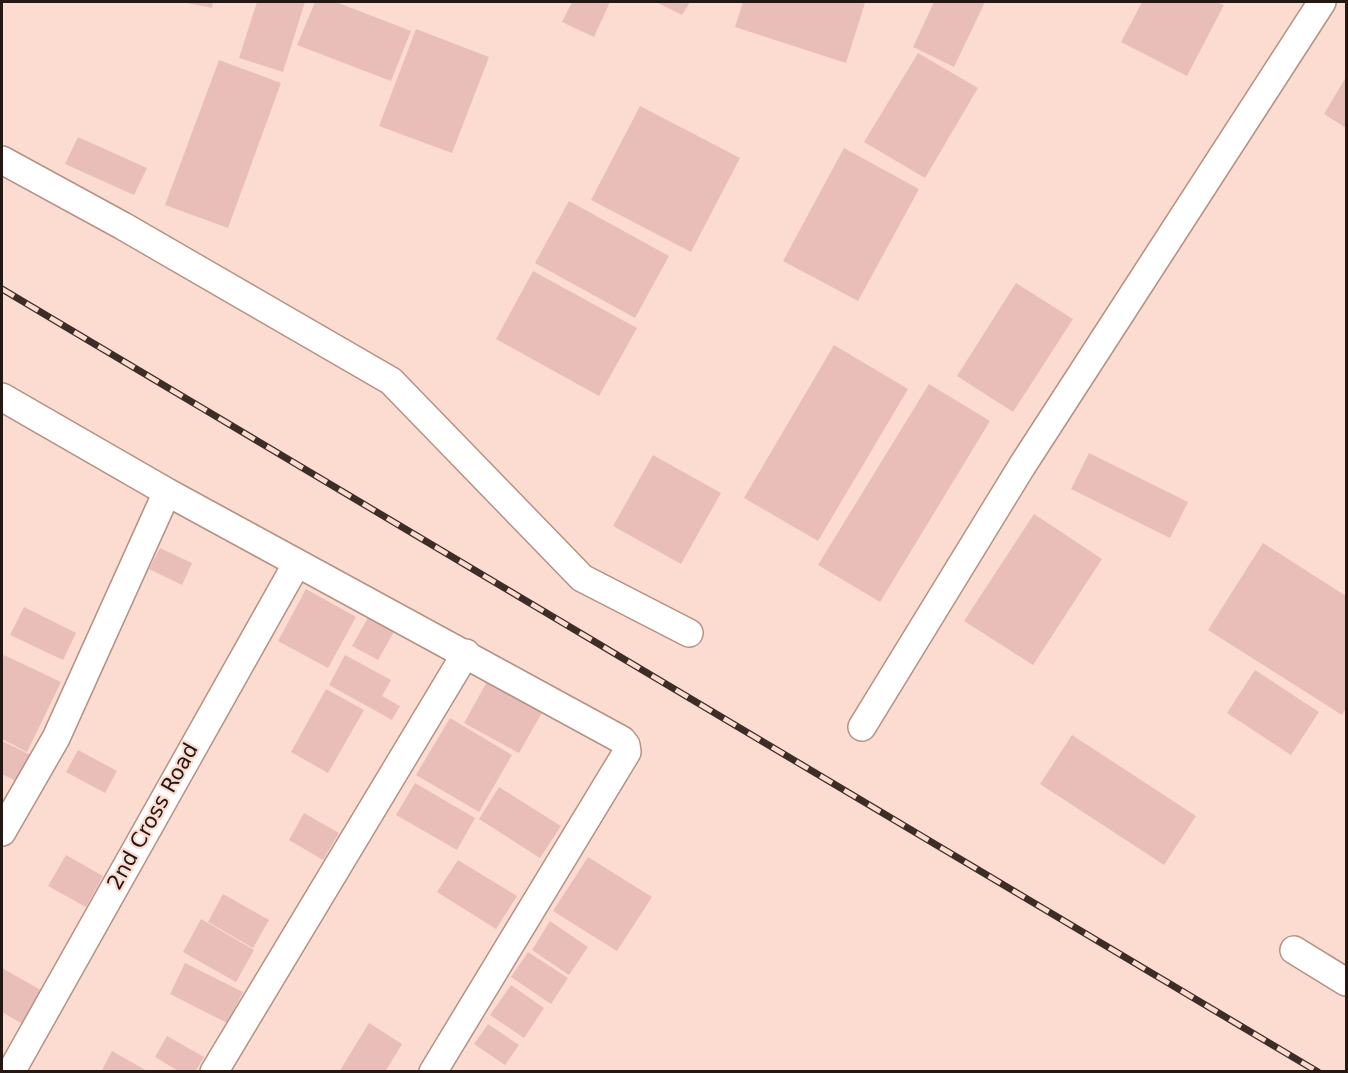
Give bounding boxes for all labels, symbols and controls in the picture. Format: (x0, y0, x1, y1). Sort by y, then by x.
street label: 2nd Cross Road (103, 739, 205, 895)

